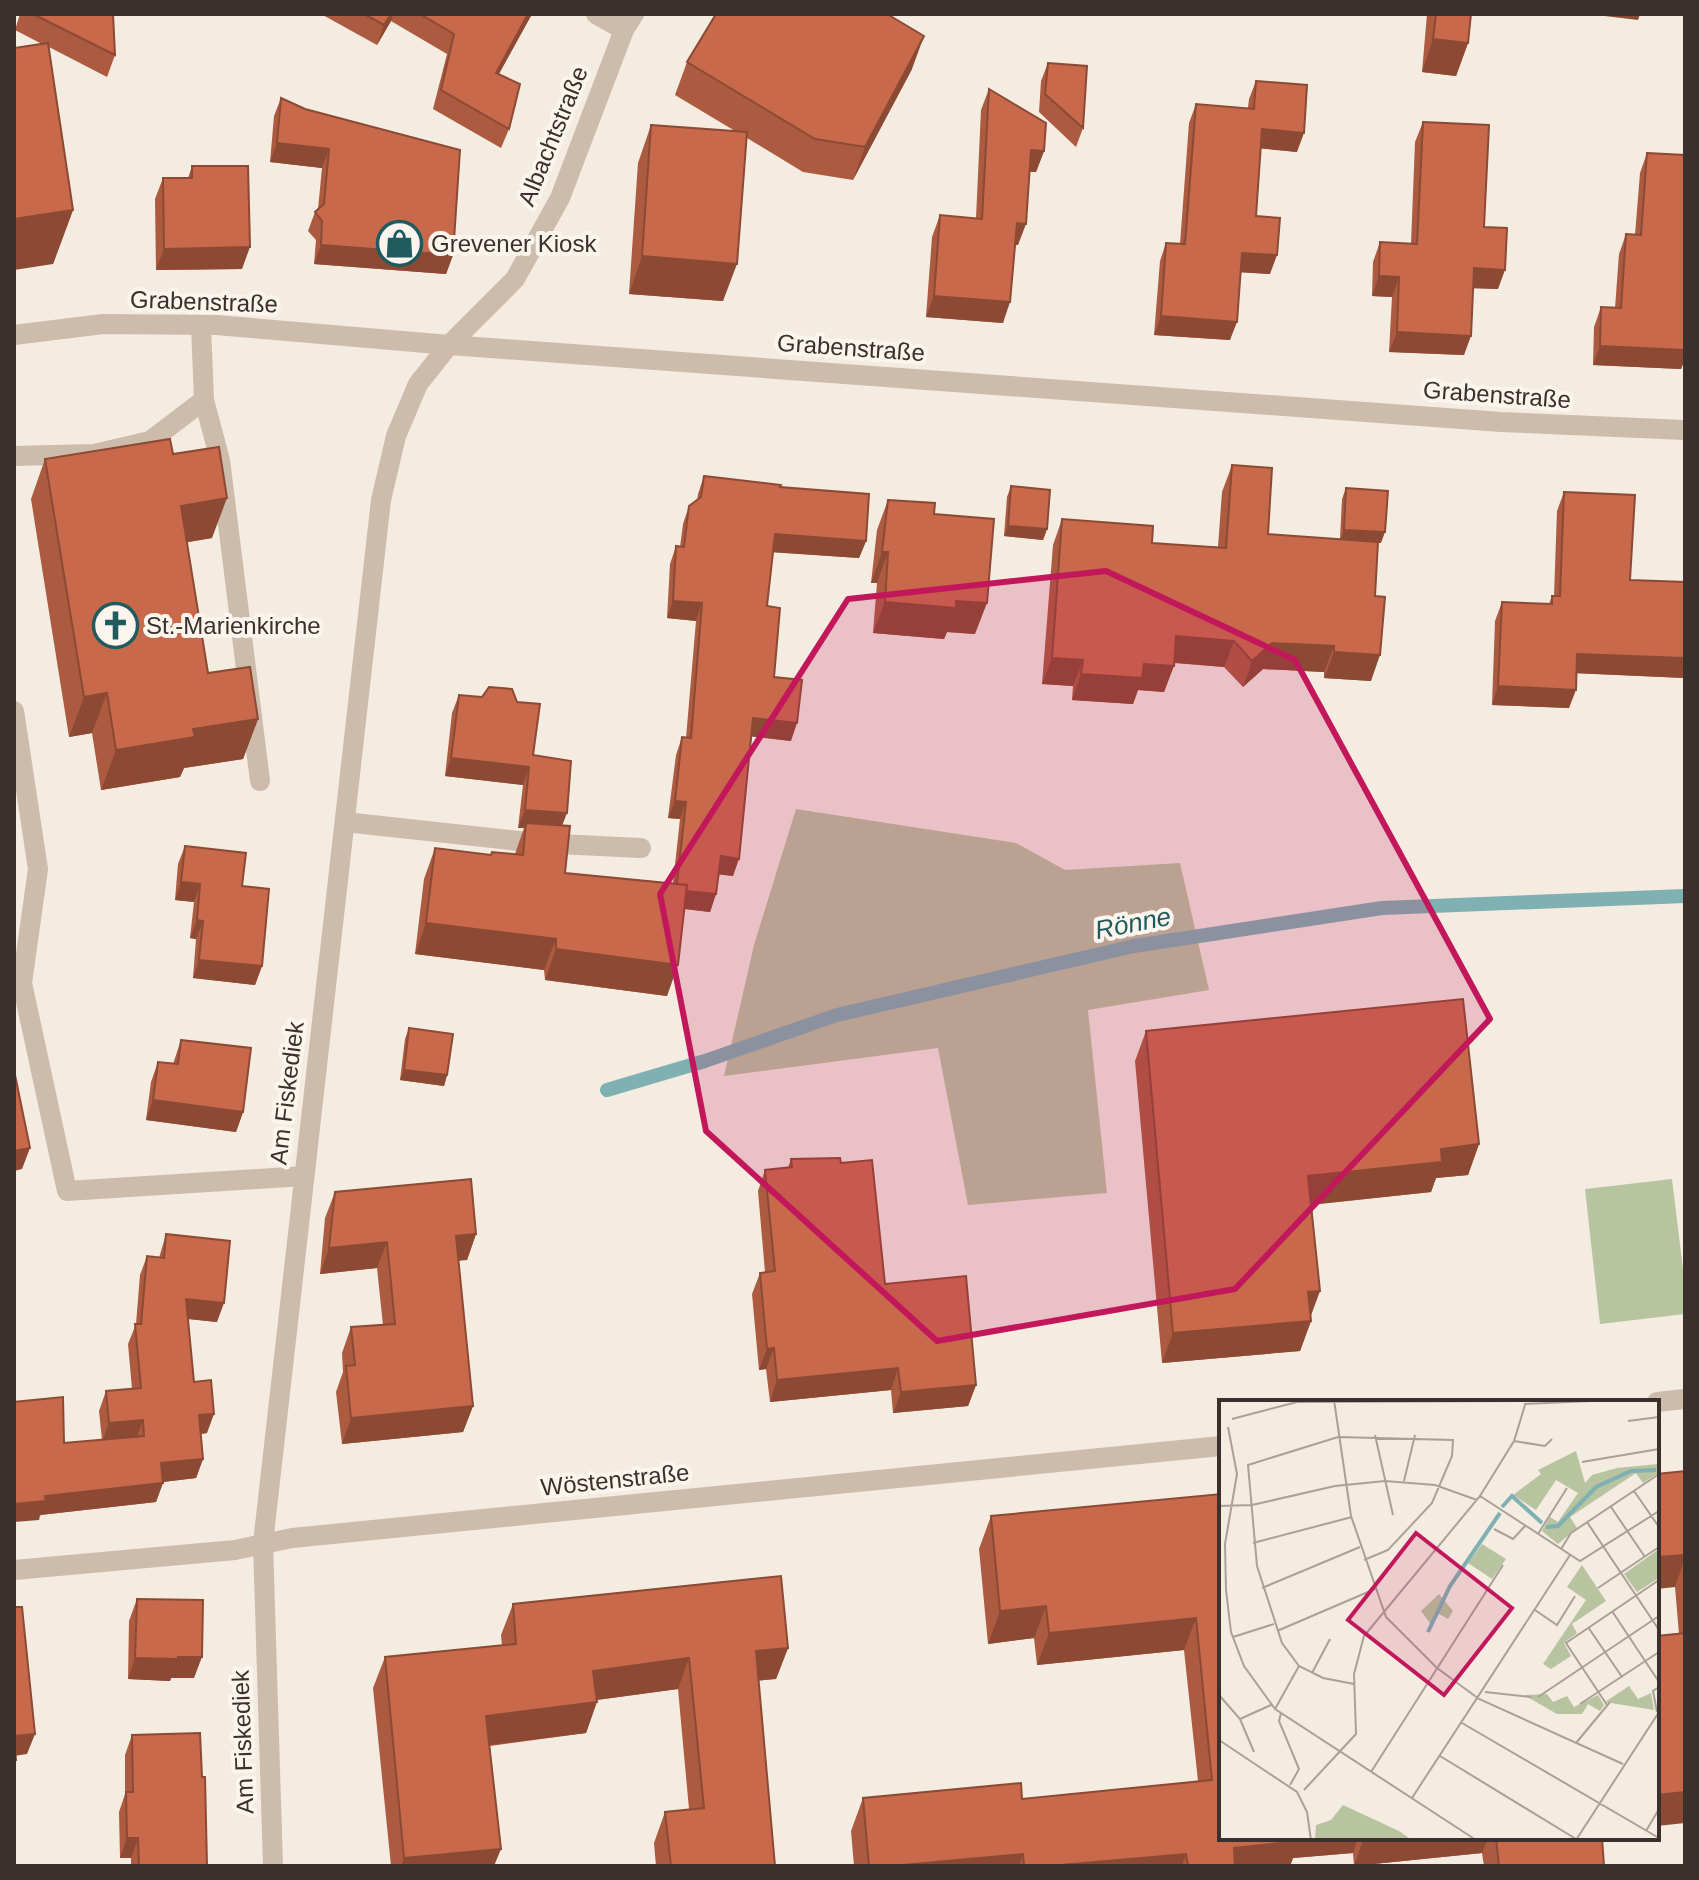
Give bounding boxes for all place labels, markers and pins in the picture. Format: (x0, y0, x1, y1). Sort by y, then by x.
shop icon: Grevener Kiosk (376, 220, 424, 268)
place label: Grevener Kiosk (431, 230, 597, 257)
church icon: St.-Marienkirche (91, 602, 139, 650)
place label: St.-Marienkirche (146, 612, 321, 639)

